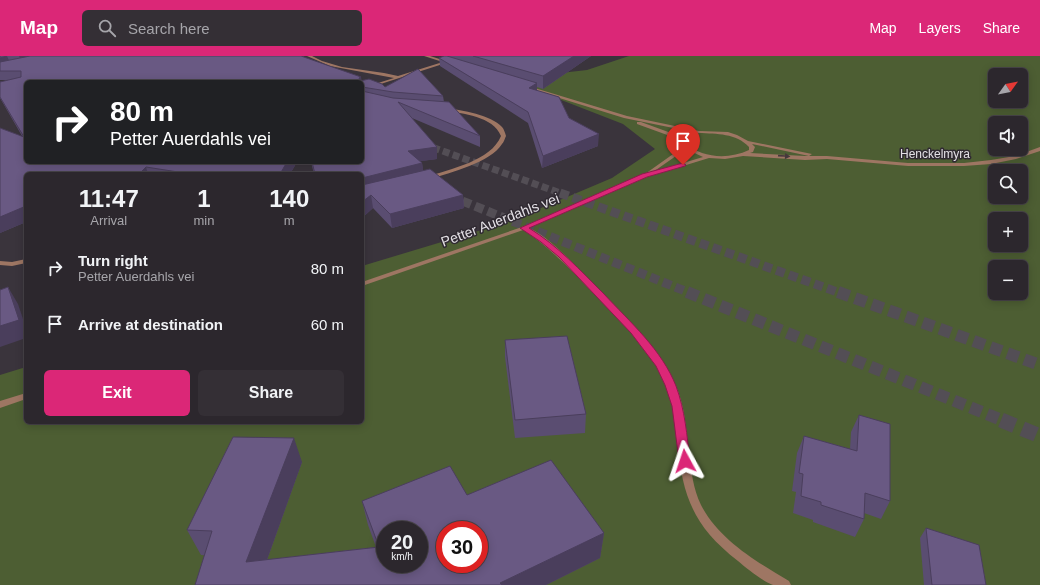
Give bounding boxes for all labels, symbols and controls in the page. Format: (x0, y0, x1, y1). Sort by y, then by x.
search box (82, 10, 362, 46)
text: Map (20, 17, 58, 38)
icon: search (96, 17, 118, 39)
text: Search here (128, 20, 210, 37)
text: Map (869, 20, 897, 36)
text: Layers (919, 20, 961, 36)
text: Share (983, 20, 1020, 36)
north arrow (988, 68, 1028, 108)
map controls (988, 68, 1028, 300)
icon: right (44, 96, 96, 148)
text: 80 m (110, 96, 174, 127)
button: sound (988, 116, 1028, 156)
pin (666, 124, 700, 165)
text: Petter Auerdahls vei (110, 129, 271, 149)
icon: arrive (672, 130, 694, 152)
street label: Henckelmyra (900, 147, 970, 161)
one-way arrow (778, 153, 790, 160)
button: search (988, 164, 1028, 204)
text: 11:47 (79, 185, 139, 212)
text: 1 (197, 185, 211, 212)
text: 140 (269, 185, 309, 212)
street label: Petter Auerdahls vei (439, 190, 561, 250)
button: + (988, 212, 1028, 252)
text: Arrival (90, 213, 127, 228)
text: min (194, 213, 214, 228)
text: m (284, 213, 295, 228)
text: Turn right (78, 252, 148, 269)
icon: right (44, 257, 66, 279)
text: 80 m (311, 260, 344, 277)
button: − (988, 260, 1028, 300)
text: Petter Auerdahls vei (78, 269, 194, 284)
icon: arrive (44, 313, 66, 335)
text: Arrive at destination (78, 316, 223, 333)
text: 60 m (311, 316, 344, 333)
button: Exit (44, 370, 190, 416)
button: Share (198, 370, 344, 416)
position arrow (664, 440, 706, 482)
speed limit sign: 30 (436, 521, 488, 573)
text: 20 (391, 531, 413, 553)
text: km/h (391, 551, 413, 562)

